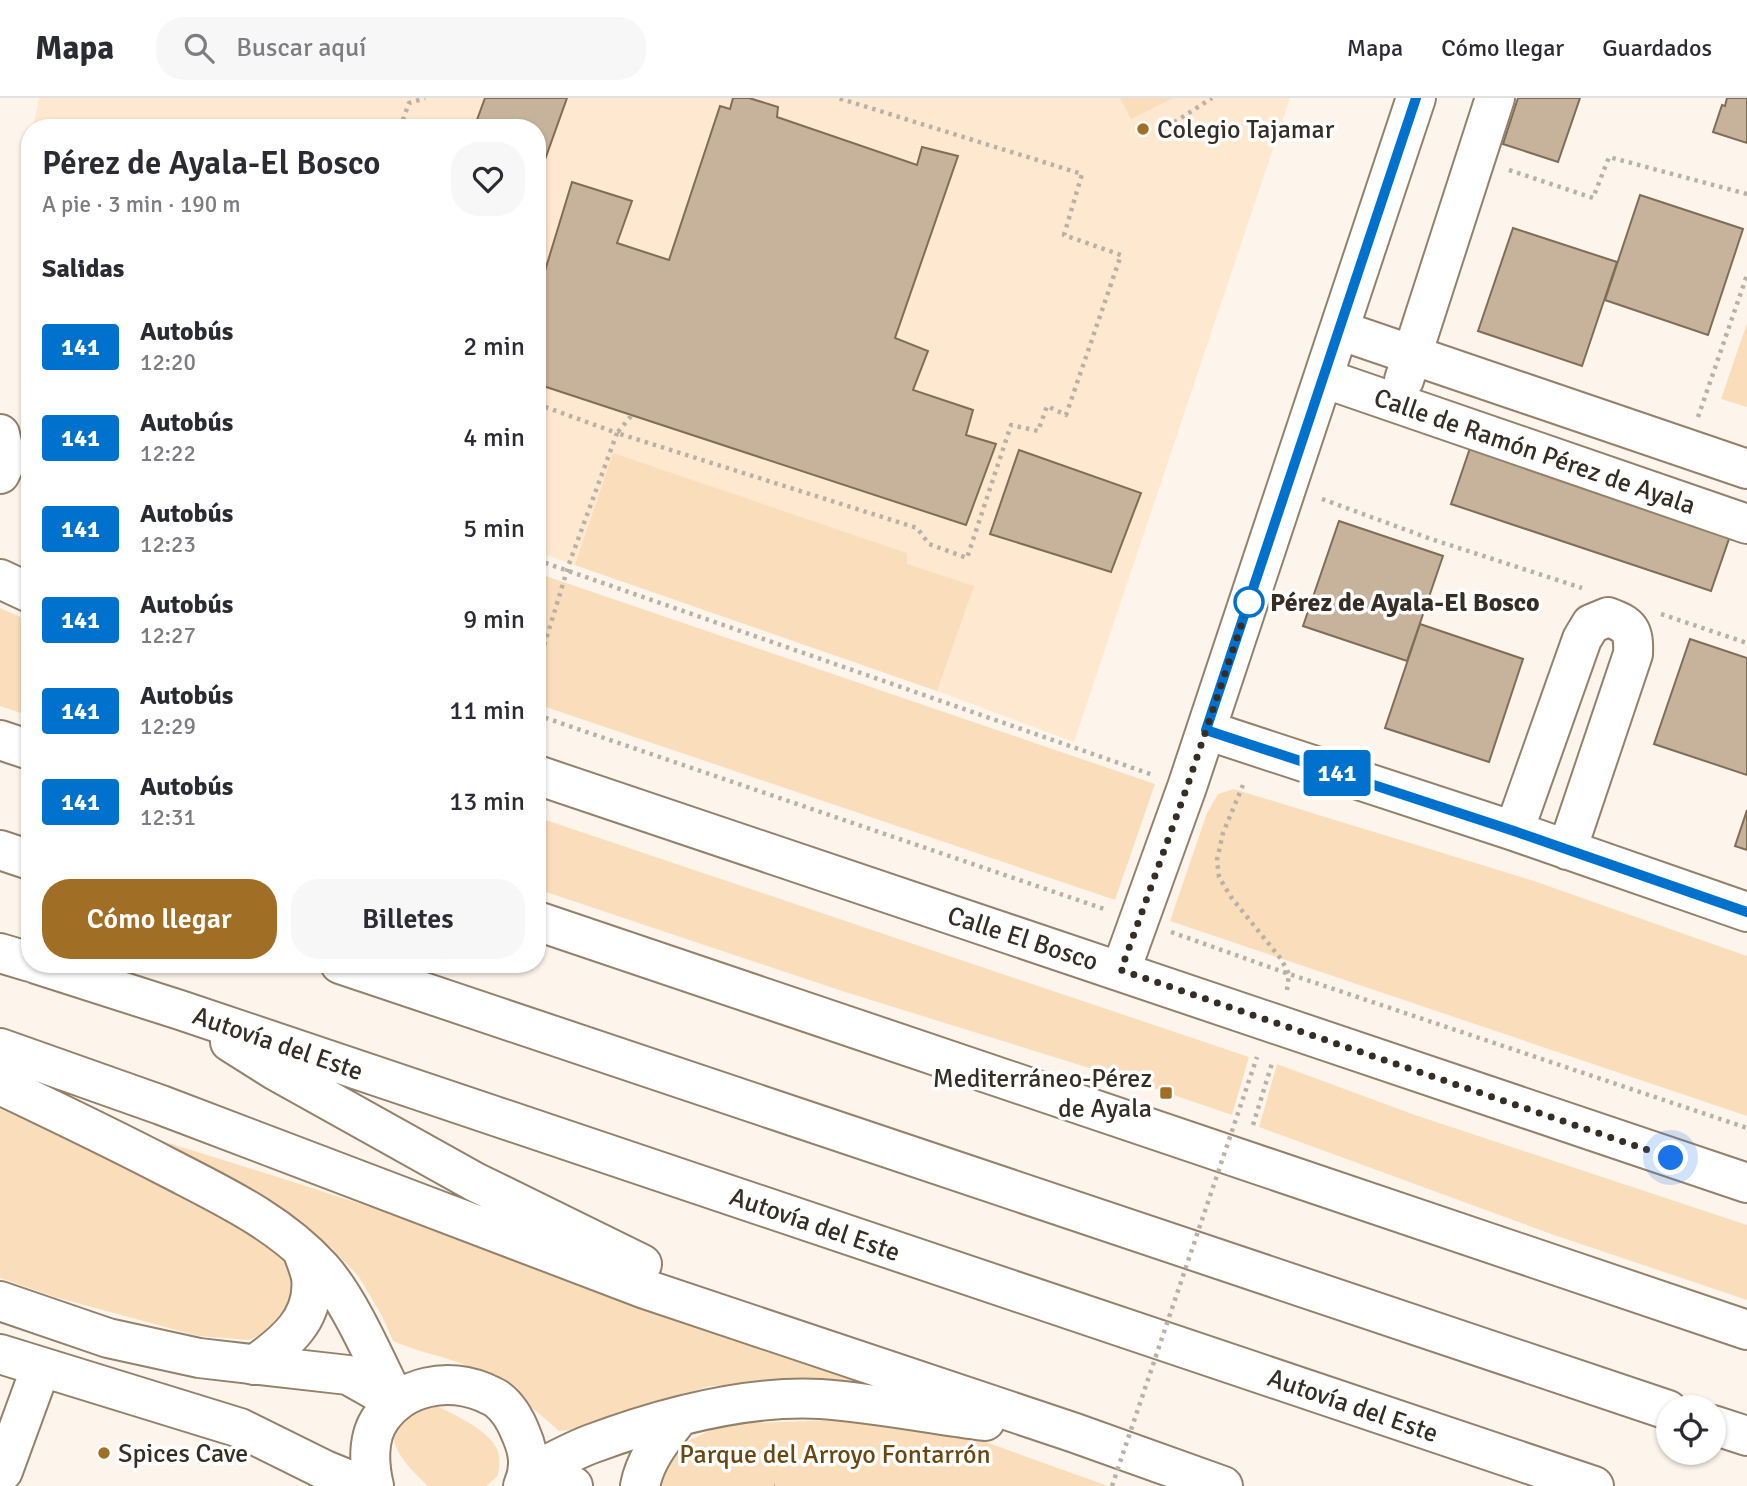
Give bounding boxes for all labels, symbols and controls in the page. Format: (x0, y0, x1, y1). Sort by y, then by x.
search box (156, 17, 646, 80)
text: Mapa (35, 28, 114, 69)
icon: search (180, 29, 218, 67)
text: Buscar aquí (236, 32, 366, 64)
text: Mapa (1347, 33, 1403, 63)
text: Cómo llegar (1441, 33, 1564, 63)
text: Guardados (1602, 33, 1712, 63)
place label: Colegio Tajamar (1157, 114, 1335, 146)
marker: Colegio Tajamar (1135, 121, 1151, 137)
button: heart (451, 142, 525, 216)
text: Pérez de Ayala-El Bosco (42, 143, 381, 184)
text: A pie · 3 min · 190 m (42, 190, 241, 219)
text: Salidas (42, 253, 124, 285)
text: Autobús (140, 316, 233, 348)
text: 2 min (463, 331, 525, 363)
text: 141 (61, 332, 100, 362)
text: 12:20 (140, 348, 196, 377)
street label: Calle de Ramón Pérez de Ayala (1370, 382, 1700, 522)
text: Autobús (140, 407, 233, 439)
text: 4 min (463, 422, 525, 454)
text: 141 (61, 423, 100, 453)
text: 12:22 (140, 439, 196, 468)
text: Autobús (140, 498, 233, 530)
text: 5 min (463, 513, 525, 545)
text: 141 (61, 514, 100, 544)
text: 12:23 (140, 530, 196, 559)
marker: Pérez de Ayala-El Bosco (1234, 587, 1264, 617)
place label: Pérez de Ayala-El Bosco (1270, 587, 1540, 619)
text: Autobús (140, 589, 233, 621)
text: 9 min (463, 604, 525, 636)
text: 141 (61, 605, 100, 635)
text: 12:27 (140, 621, 196, 650)
text: Autobús (140, 680, 233, 712)
text: 11 min (449, 695, 525, 727)
text: 141 (61, 696, 100, 726)
text: 12:29 (140, 712, 196, 741)
line badge: 141 (1297, 750, 1377, 796)
text: 141 (1318, 758, 1356, 788)
text: Autobús (140, 771, 233, 803)
text: 13 min (449, 786, 525, 818)
text: 141 (61, 787, 100, 817)
text: 12:31 (140, 803, 196, 832)
button: Cómo llegar (42, 879, 277, 959)
button: Billetes (291, 879, 525, 959)
street label: Calle El Bosco (943, 900, 1102, 978)
street label: Autovía del Este (188, 1000, 367, 1088)
place label: Mediterráneo-Pérez de Ayala (933, 1063, 1152, 1125)
marker: Mediterráneo-Pérez de Ayala (1158, 1085, 1174, 1101)
your location (1653, 1140, 1688, 1175)
street label: Autovía del Este (725, 1181, 904, 1269)
street label: Autovía del Este (1263, 1362, 1442, 1450)
map controls (1656, 1395, 1726, 1465)
button: locate (1656, 1395, 1726, 1465)
place label: Spices Cave (118, 1438, 248, 1470)
park label: Parque del Arroyo Fontarrón (679, 1439, 991, 1471)
marker: Spices Cave (96, 1445, 112, 1461)

